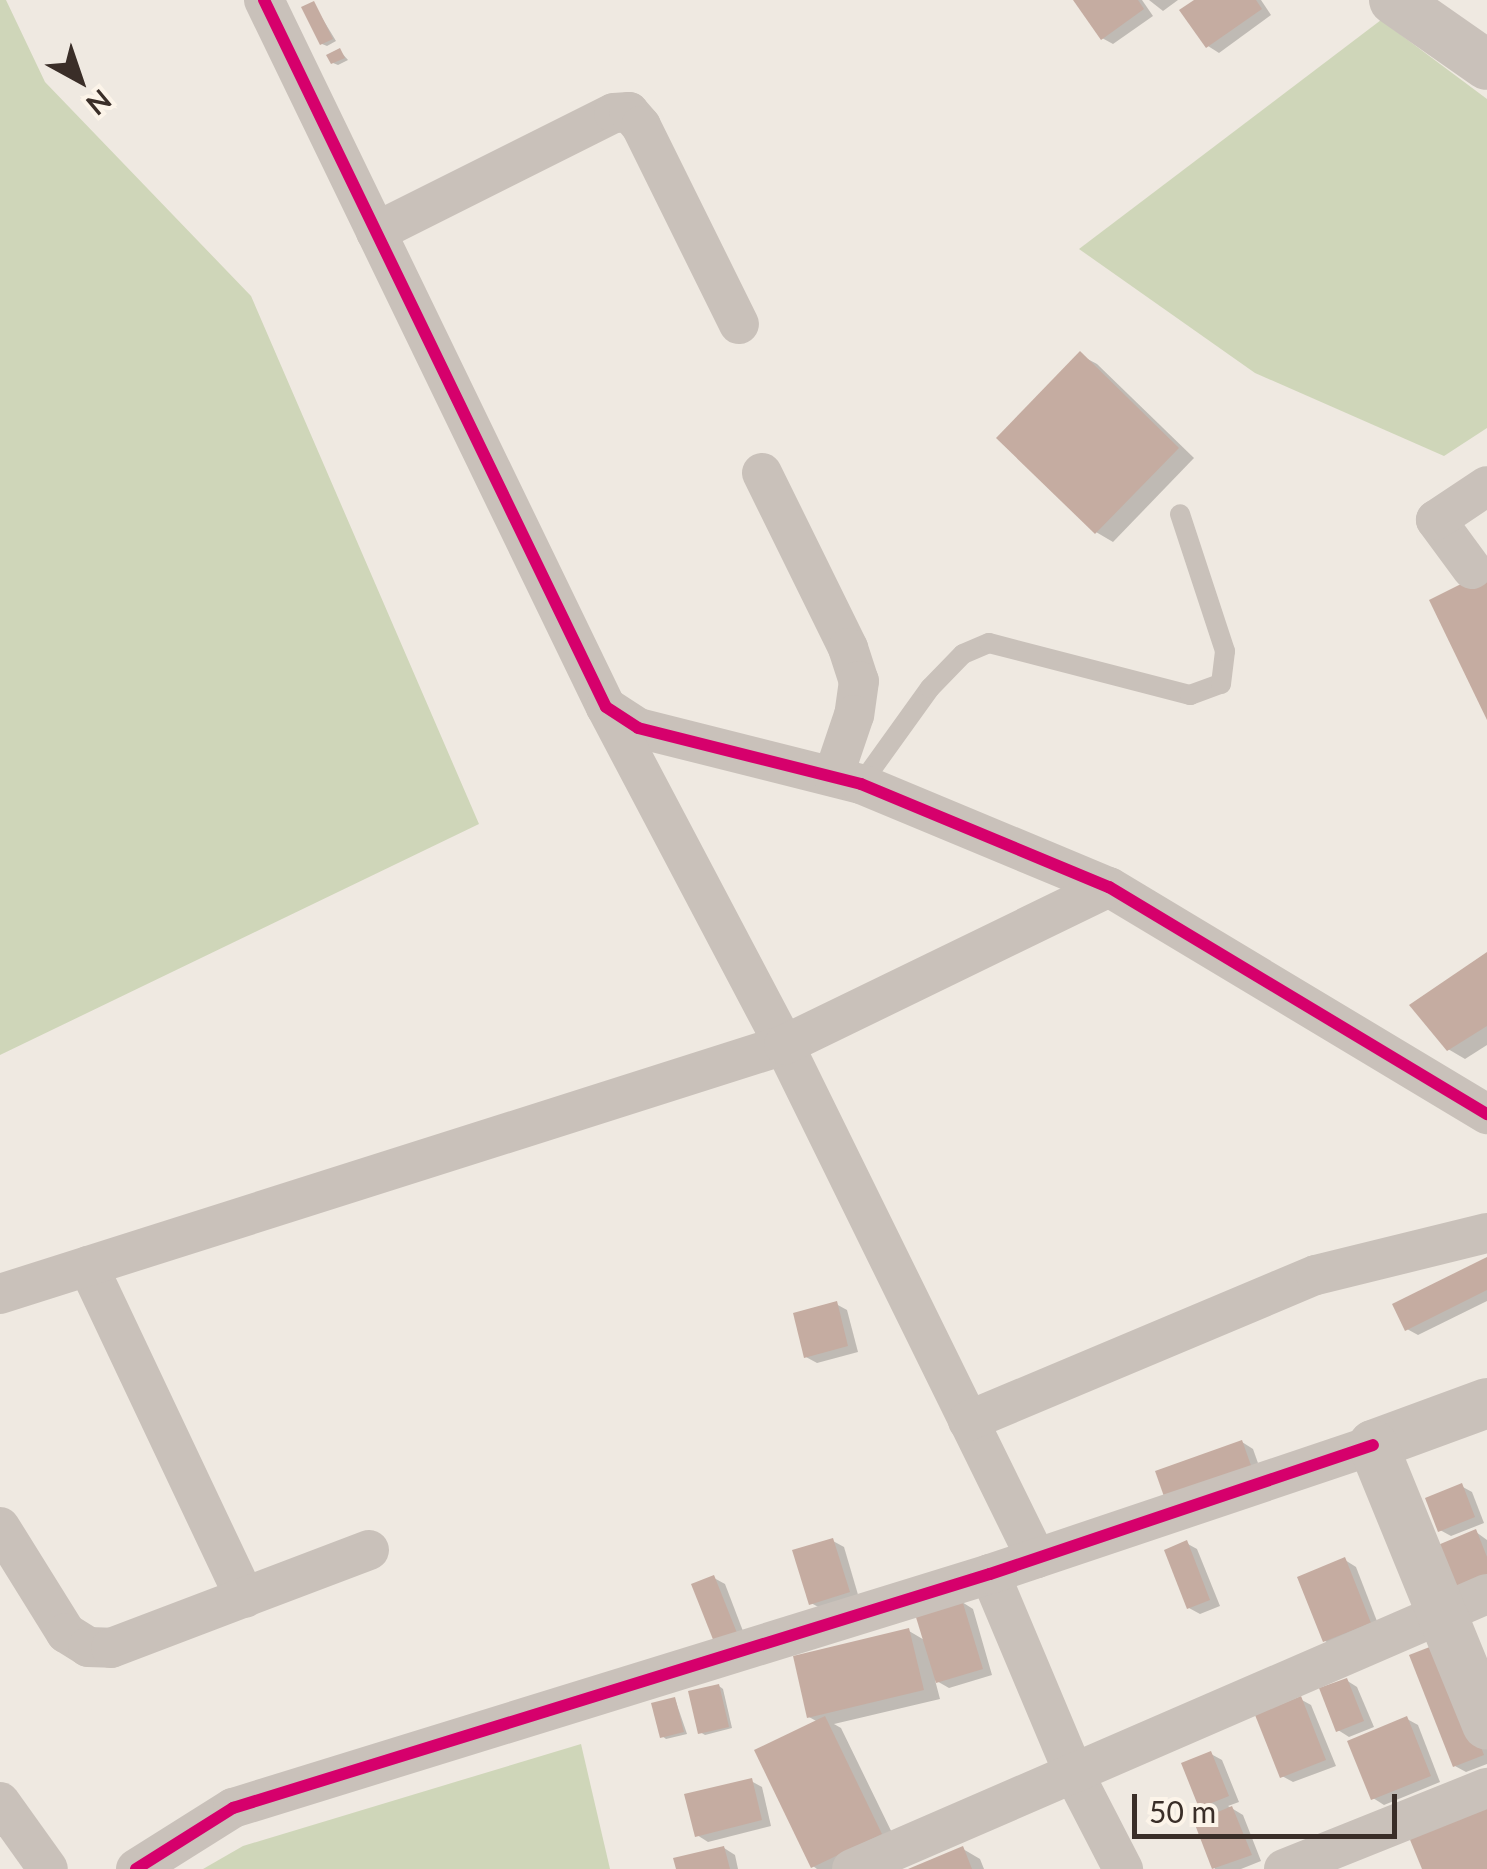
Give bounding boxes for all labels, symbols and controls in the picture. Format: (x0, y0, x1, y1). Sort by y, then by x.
north arrow (30, 30, 130, 130)
text: N (80, 83, 118, 123)
scale bar (1137, 1774, 1402, 1836)
text: 50 m (1149, 1793, 1216, 1829)

